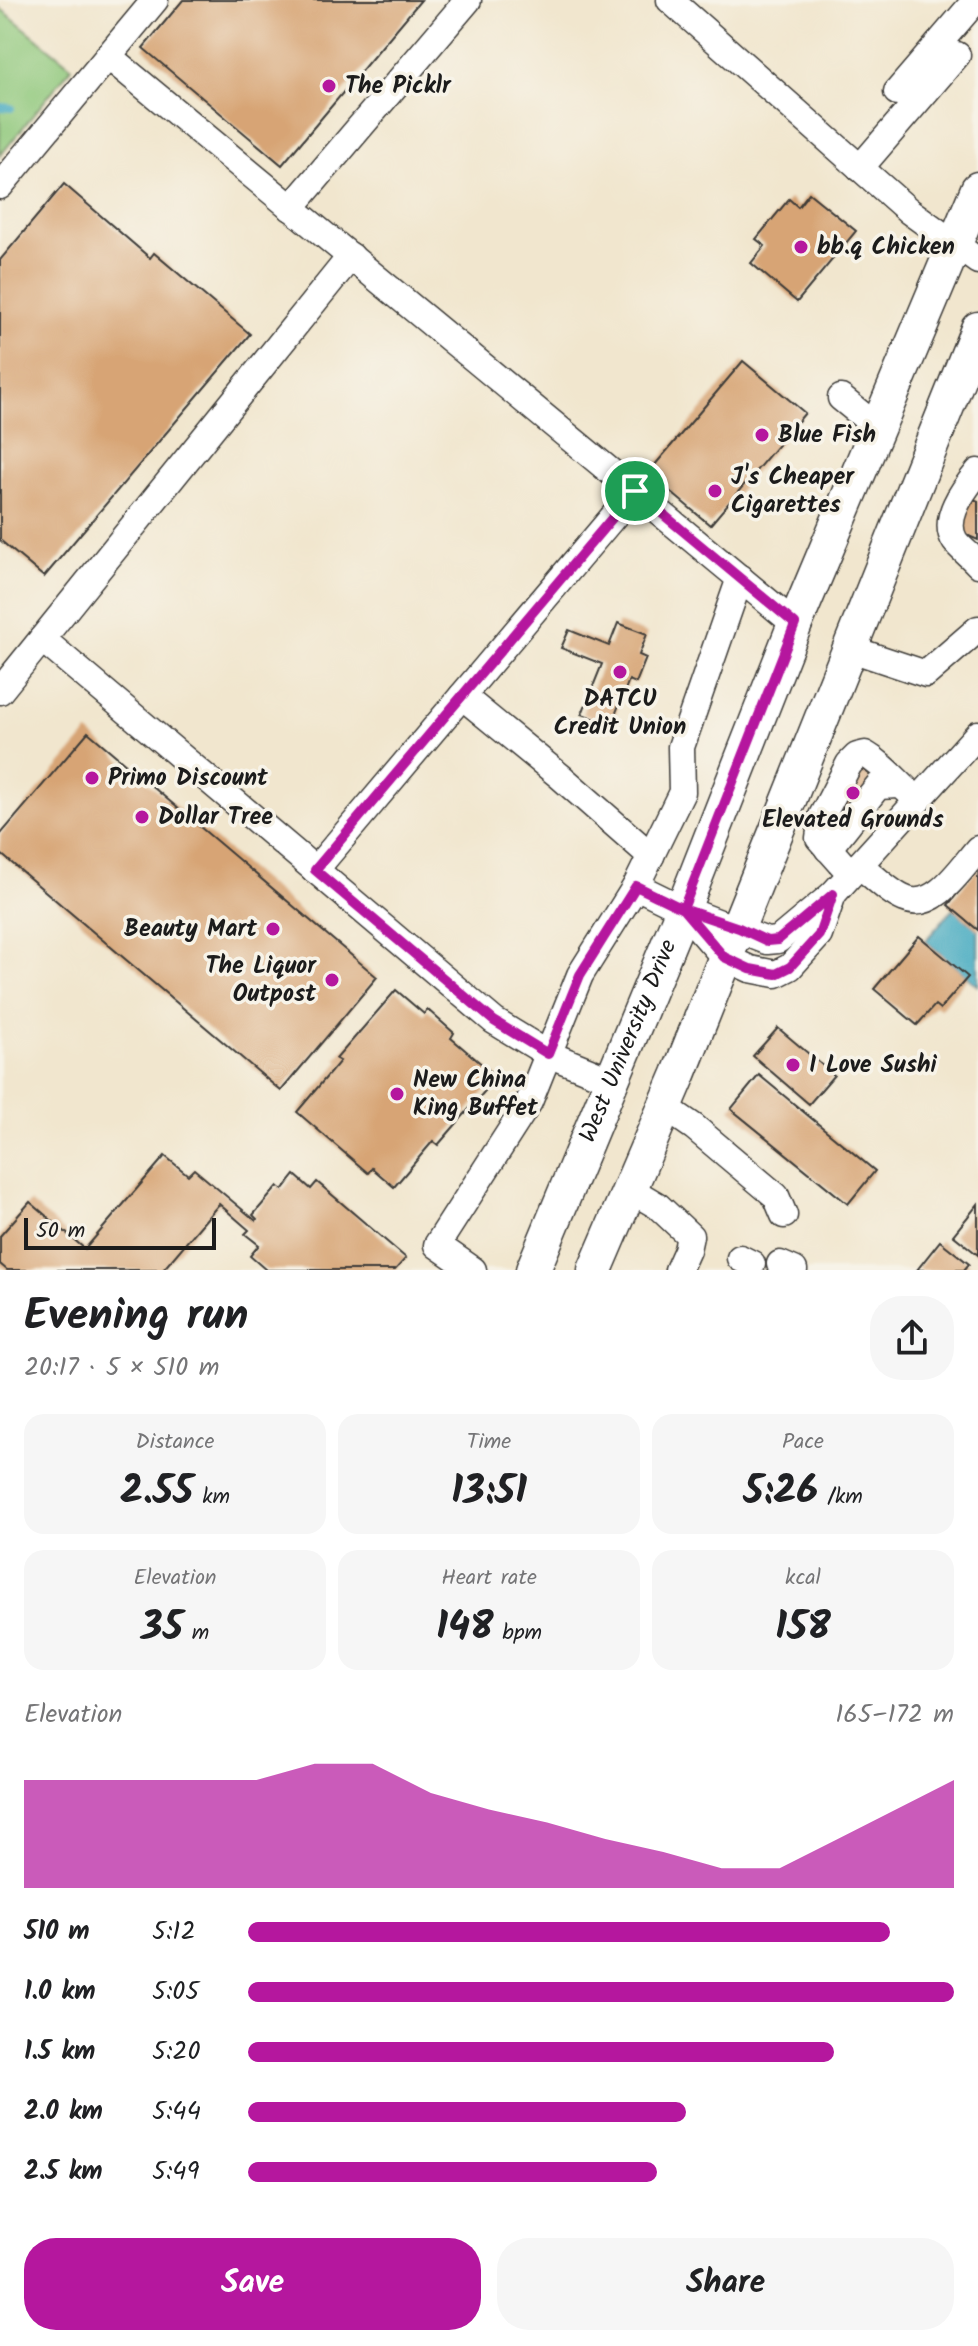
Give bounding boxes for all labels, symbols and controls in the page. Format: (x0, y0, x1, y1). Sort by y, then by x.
place label: The Picklr (345, 67, 452, 106)
marker: The Picklr (320, 77, 338, 95)
place label: bb.q Chicken (817, 228, 955, 267)
marker: bb.q Chicken (792, 238, 810, 256)
place label: Blue Fish (778, 416, 876, 455)
marker: Blue Fish (753, 426, 771, 444)
pin (601, 457, 669, 525)
place label: J's Cheaper Cigarettes (731, 458, 855, 525)
icon: arrive (613, 469, 657, 513)
marker: J's Cheaper Cigarettes (706, 482, 724, 500)
marker: DATCU Credit Union (611, 663, 629, 681)
place label: DATCU Credit Union (554, 680, 686, 747)
place label: Primo Discount (108, 759, 269, 798)
marker: Primo Discount (83, 769, 101, 787)
marker: Elevated Grounds (844, 784, 862, 802)
place label: Dollar Tree (158, 798, 273, 837)
place label: Elevated Grounds (762, 801, 944, 840)
marker: Dollar Tree (133, 808, 151, 826)
place label: Beauty Mart (124, 910, 258, 949)
marker: Beauty Mart (264, 920, 282, 938)
street label: West University Drive (569, 933, 688, 1149)
place label: The Liquor Outpost (205, 947, 317, 1014)
marker: The Liquor Outpost (323, 971, 341, 989)
place label: I Love Sushi (809, 1046, 937, 1085)
marker: I Love Sushi (784, 1056, 802, 1074)
place label: New China King Buffet (413, 1061, 539, 1128)
marker: New China King Buffet (388, 1085, 406, 1103)
scale bar (24, 1214, 216, 1250)
text: 50 m (36, 1214, 85, 1249)
text: Evening run (24, 1282, 248, 1352)
button: share (870, 1296, 954, 1380)
text: 20:17 · 5 × 510 m (24, 1347, 219, 1389)
text: Distance (135, 1425, 215, 1460)
text: Time (467, 1425, 511, 1460)
text: Pace (782, 1425, 824, 1460)
text: 2.55 (120, 1460, 193, 1524)
text: 13:51 (451, 1460, 527, 1524)
text: 5:26 (743, 1460, 818, 1524)
text: km (193, 1480, 230, 1515)
text: /km (818, 1480, 863, 1515)
text: Elevation (133, 1561, 217, 1596)
text: Heart rate (441, 1561, 537, 1596)
text: kcal (785, 1561, 821, 1596)
text: 35 (141, 1596, 183, 1660)
text: 148 (436, 1596, 494, 1660)
text: 158 (775, 1596, 831, 1660)
text: m (183, 1616, 209, 1651)
text: bpm (494, 1616, 542, 1651)
text: Elevation (24, 1694, 122, 1736)
text: 165–172 m (835, 1694, 954, 1736)
text: 510 m (24, 1911, 90, 1953)
text: 5:12 (152, 1911, 196, 1953)
text: 1.0 km (24, 1971, 95, 2013)
text: 5:05 (152, 1971, 199, 2013)
text: 1.5 km (24, 2031, 95, 2073)
text: 5:20 (152, 2031, 200, 2073)
text: 2.0 km (24, 2091, 103, 2133)
text: 5:44 (152, 2091, 201, 2133)
text: 2.5 km (24, 2151, 103, 2193)
text: 5:49 (152, 2151, 199, 2193)
button: Save (24, 2238, 481, 2330)
button: Share (497, 2238, 954, 2330)

